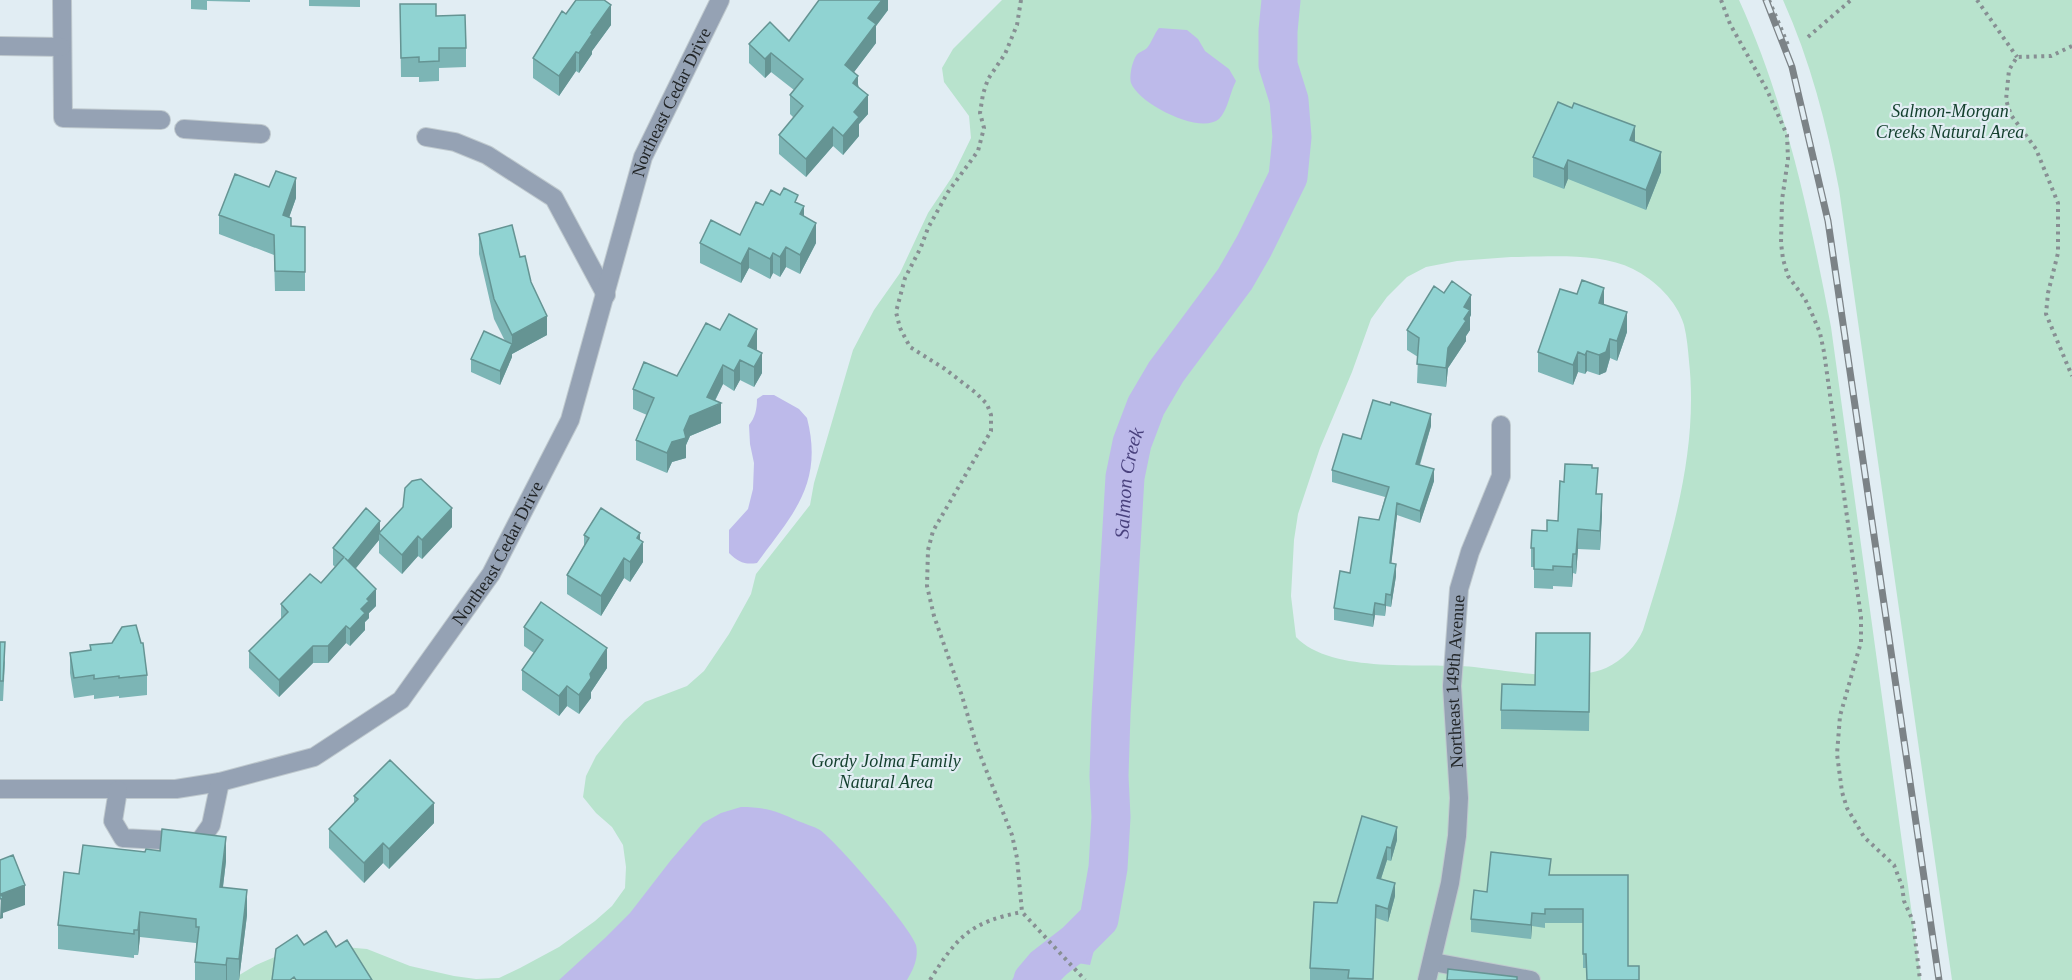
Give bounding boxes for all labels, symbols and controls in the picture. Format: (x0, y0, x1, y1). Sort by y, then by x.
street label: Northeast Cedar Drive (628, 24, 715, 179)
park label: Salmon-Morgan Creeks Natural Area (1876, 101, 2024, 142)
water label: Salmon Creek (1110, 423, 1148, 539)
street label: Northeast Cedar Drive (448, 478, 547, 629)
street label: Northeast 149th Avenue (1442, 594, 1469, 769)
park label: Gordy Jolma Family Natural Area (811, 751, 961, 792)

